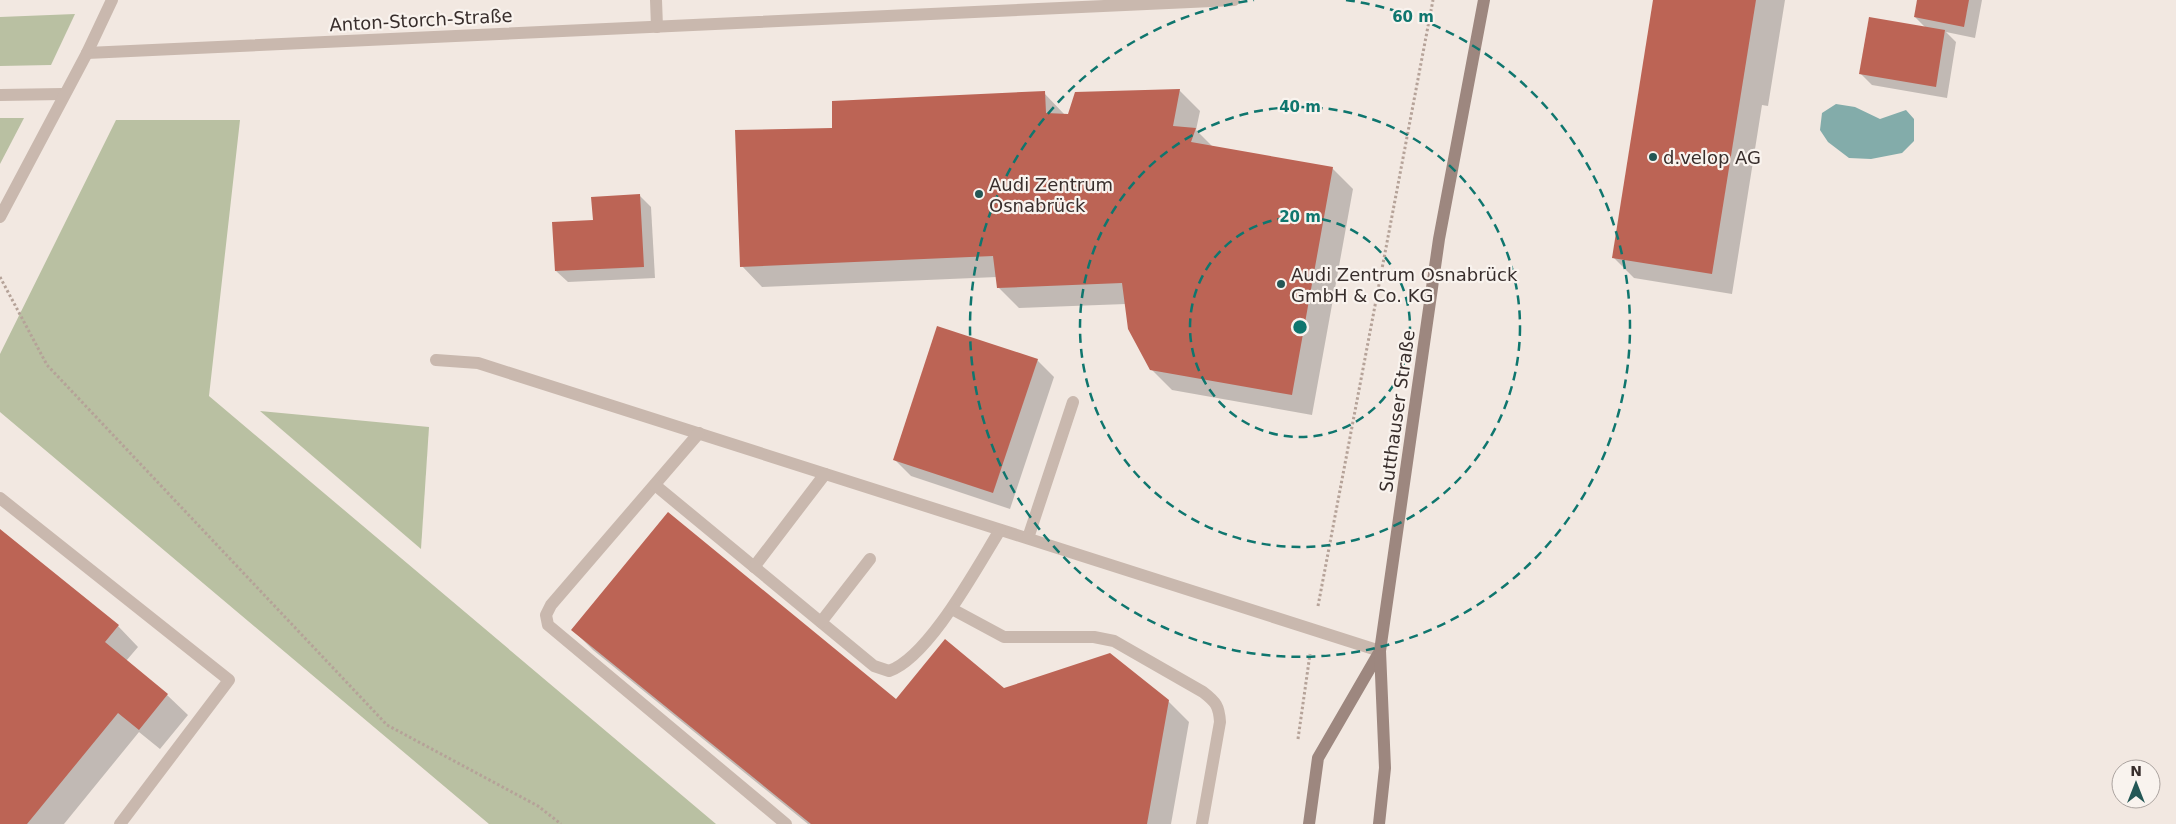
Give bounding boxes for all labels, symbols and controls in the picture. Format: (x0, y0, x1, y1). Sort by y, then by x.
street label: Anton-Storch-Straße (329, 5, 513, 35)
text: 60 m (1392, 8, 1434, 26)
text: 40 m (1279, 98, 1321, 116)
place label: d.velop AG (1663, 147, 1761, 168)
marker: d.velop AG (1647, 151, 1659, 163)
place label: Audi Zentrum Osnabrück (989, 174, 1113, 216)
marker: Audi Zentrum Osnabrück (973, 188, 985, 200)
text: 20 m (1279, 208, 1321, 226)
place label: Audi Zentrum Osnabrück GmbH & Co. KG (1291, 264, 1518, 306)
marker: Audi Zentrum Osnabrück GmbH & Co. KG (1275, 278, 1287, 290)
centre of rings (1291, 318, 1309, 336)
street label: Sutthauser Straße (1375, 328, 1419, 494)
north arrow (2111, 759, 2161, 809)
text: N (2130, 763, 2142, 779)

